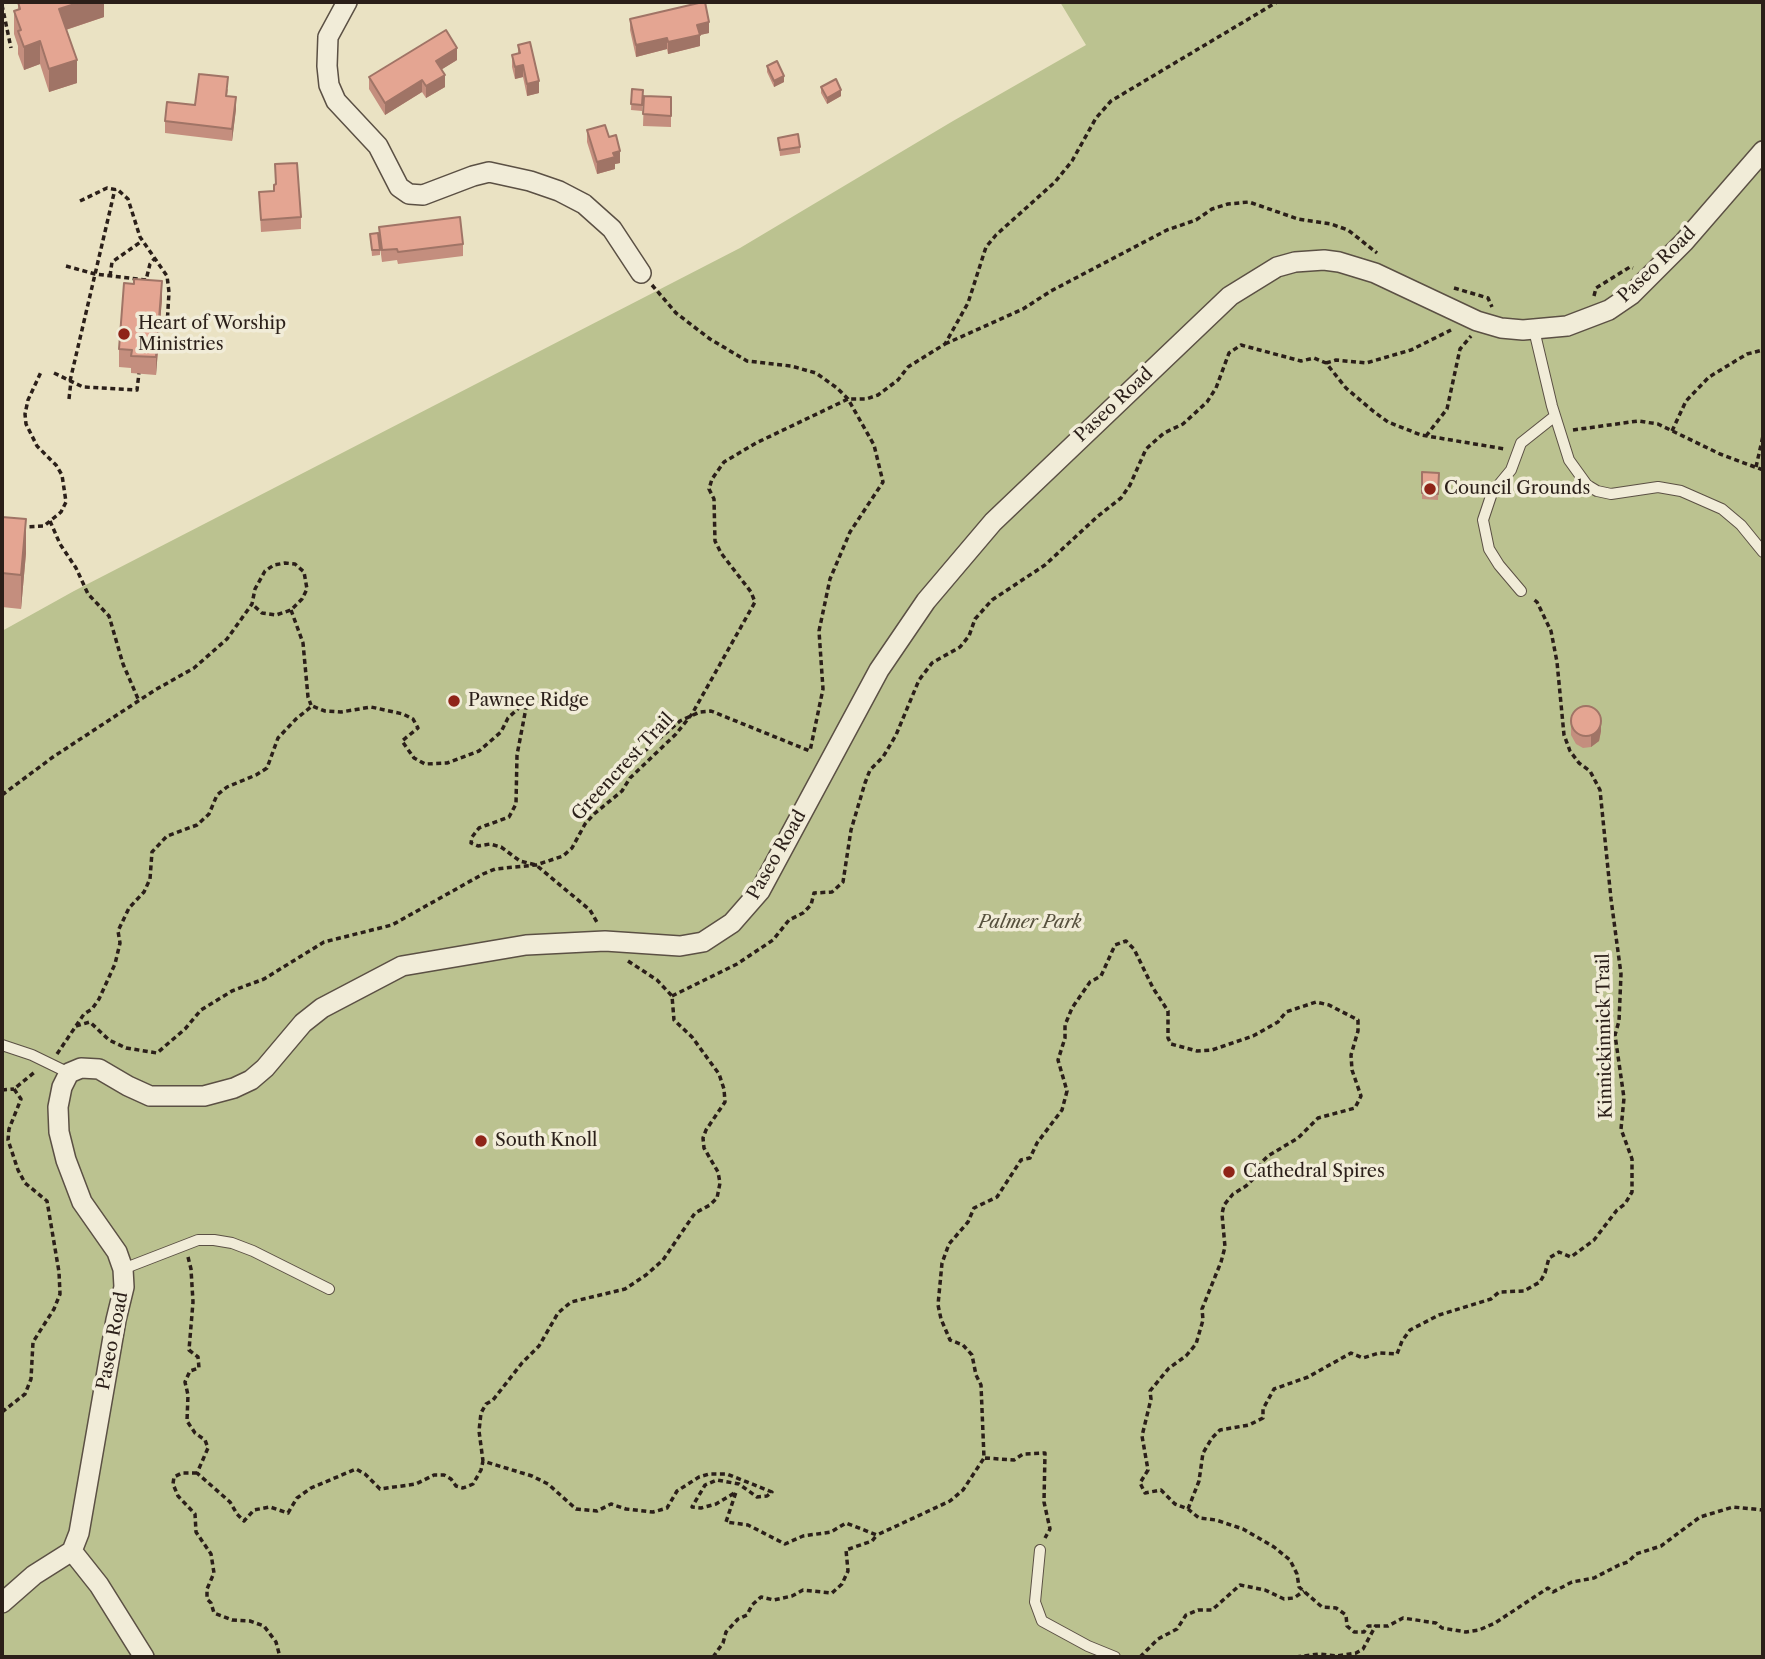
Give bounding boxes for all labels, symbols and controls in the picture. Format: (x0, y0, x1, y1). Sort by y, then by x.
street label: Paseo Road (1614, 223, 1700, 307)
place label: Heart of Worship Ministries (138, 313, 286, 356)
marker: Heart of Worship Ministries (116, 326, 132, 342)
street label: Paseo Road (1070, 363, 1158, 447)
place label: Council Grounds (1444, 478, 1590, 500)
marker: Council Grounds (1422, 481, 1438, 497)
place label: Pawnee Ridge (468, 690, 589, 712)
marker: Pawnee Ridge (446, 693, 462, 709)
street label: Greencrest Trail (568, 709, 678, 825)
street label: Paseo Road (743, 807, 811, 903)
park label: Palmer Park (978, 912, 1082, 934)
street label: Kinnickinnick Trail (1593, 953, 1617, 1119)
place label: South Knoll (495, 1130, 597, 1152)
marker: South Knoll (473, 1133, 489, 1149)
place label: Cathedral Spires (1243, 1161, 1385, 1183)
marker: Cathedral Spires (1221, 1164, 1237, 1180)
street label: Paseo Road (93, 1290, 133, 1392)

